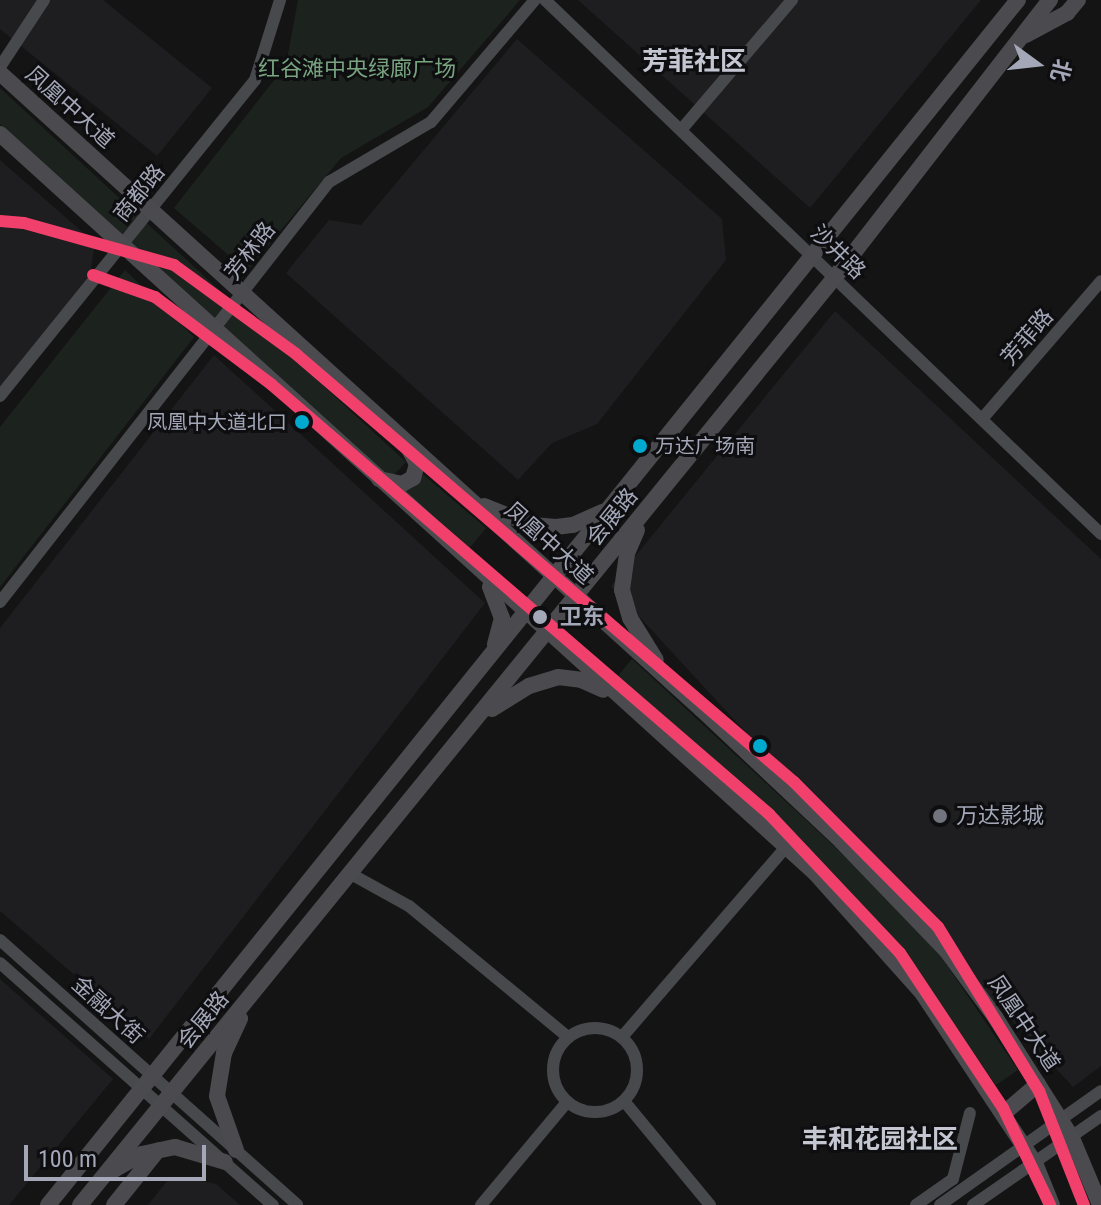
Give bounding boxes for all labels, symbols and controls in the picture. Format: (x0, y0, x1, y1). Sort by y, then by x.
north arrow (997, 24, 1077, 104)
district label: 芳菲社区 (642, 46, 746, 78)
park label: 红谷滩中央绿廊广场 (258, 56, 456, 82)
text: 北 (1046, 56, 1076, 84)
street label: 凤凰中大道 (20, 60, 120, 154)
street label: 商都路 (108, 159, 170, 227)
street label: 芳林路 (219, 217, 281, 285)
street label: 沙井路 (805, 220, 871, 284)
street label: 芳菲路 (995, 303, 1059, 371)
place label: 凤凰中大道北口 (147, 410, 287, 434)
marker: 凤凰中大道北口 (294, 414, 310, 430)
place label: 万达广场南 (655, 434, 755, 458)
marker: 万达广场南 (632, 438, 648, 454)
street label: 会展路 (581, 483, 643, 551)
street label: 凤凰中大道 (499, 496, 599, 590)
marker: 卫东 (527, 604, 553, 630)
place label: 卫东 (560, 604, 604, 630)
unlabelled marker (752, 738, 768, 754)
place label: 万达影城 (956, 803, 1044, 829)
marker: 万达影城 (931, 807, 949, 825)
street label: 凤凰中大道 (982, 970, 1066, 1076)
street label: 金融大街 (66, 971, 150, 1049)
street label: 会展路 (172, 986, 234, 1054)
district label: 丰和花园社区 (802, 1124, 958, 1156)
scale bar (28, 1129, 210, 1179)
text: 100 m (38, 1145, 97, 1173)

